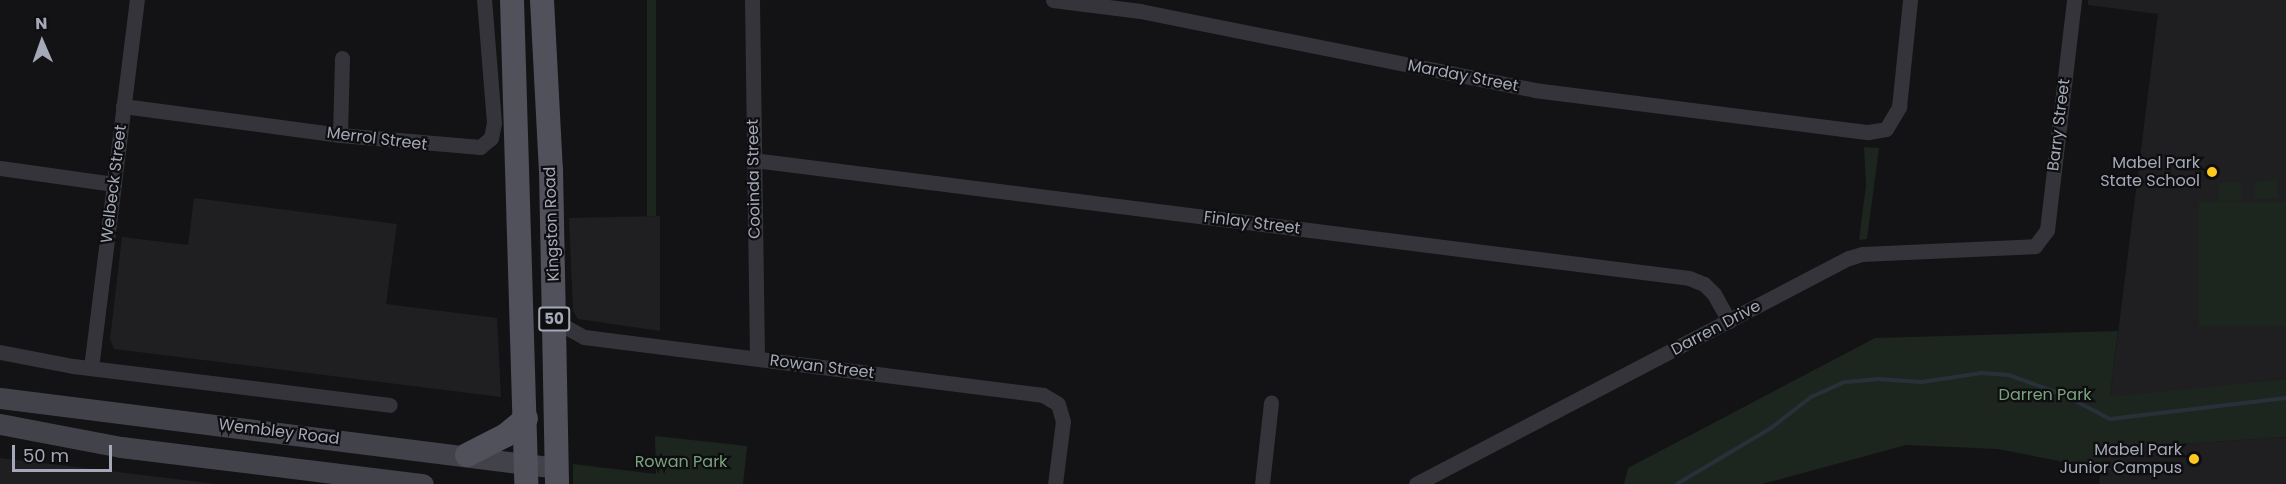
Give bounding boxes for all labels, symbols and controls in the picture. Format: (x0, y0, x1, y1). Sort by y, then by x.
north arrow (12, 12, 72, 72)
text: N (35, 12, 48, 35)
street label: Marday Street (1406, 56, 1520, 96)
street label: Barry Street (2044, 78, 2074, 172)
street label: Cooinda Street (743, 119, 765, 239)
street label: Merrol Street (326, 123, 428, 155)
street label: Welbeck Street (97, 124, 131, 244)
place label: Mabel Park State School (2100, 153, 2200, 191)
marker: Mabel Park State School (2205, 165, 2219, 179)
street label: Kingston Road (540, 166, 564, 282)
street label: Finlay Street (1203, 208, 1301, 238)
street label: Darren Drive (1668, 296, 1764, 360)
road number: 50 (538, 307, 570, 331)
street label: Rowan Street (769, 351, 875, 383)
park label: Darren Park (1999, 385, 2091, 405)
street label: Wembley Road (217, 415, 341, 449)
scale bar (15, 433, 116, 471)
place label: Mabel Park Junior Campus (2060, 440, 2182, 478)
text: 50 m (23, 443, 69, 468)
park label: Rowan Park (635, 452, 727, 472)
marker: Mabel Park Junior Campus (2187, 452, 2201, 466)

